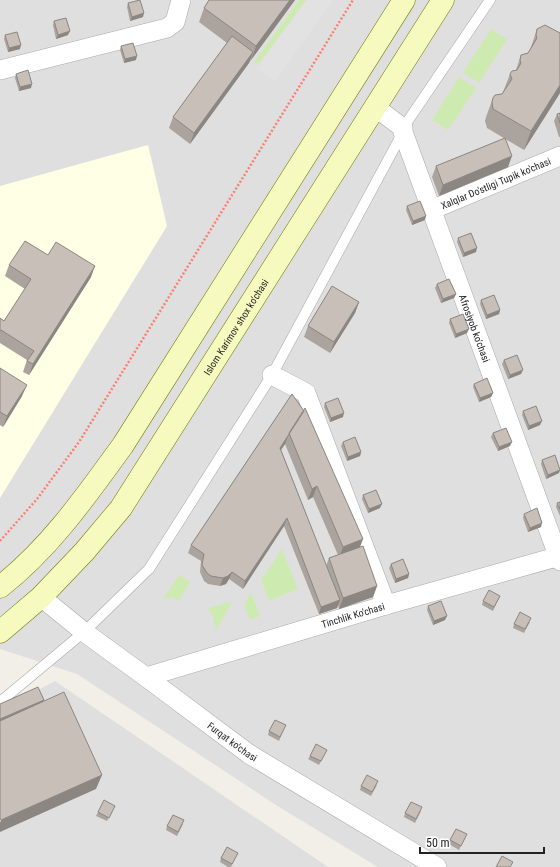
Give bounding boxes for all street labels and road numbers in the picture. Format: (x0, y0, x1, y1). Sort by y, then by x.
street label: Xalqlar Do'stligi Tupik ko'chasi (439, 156, 552, 211)
street label: Islom Karimov shox ko'chasi (202, 277, 271, 377)
street label: Afrosiyob ko'chasi (457, 293, 492, 364)
street label: Tinchlik Ko'chasi (320, 601, 386, 630)
street label: Furqat ko'chasi (205, 720, 259, 764)

